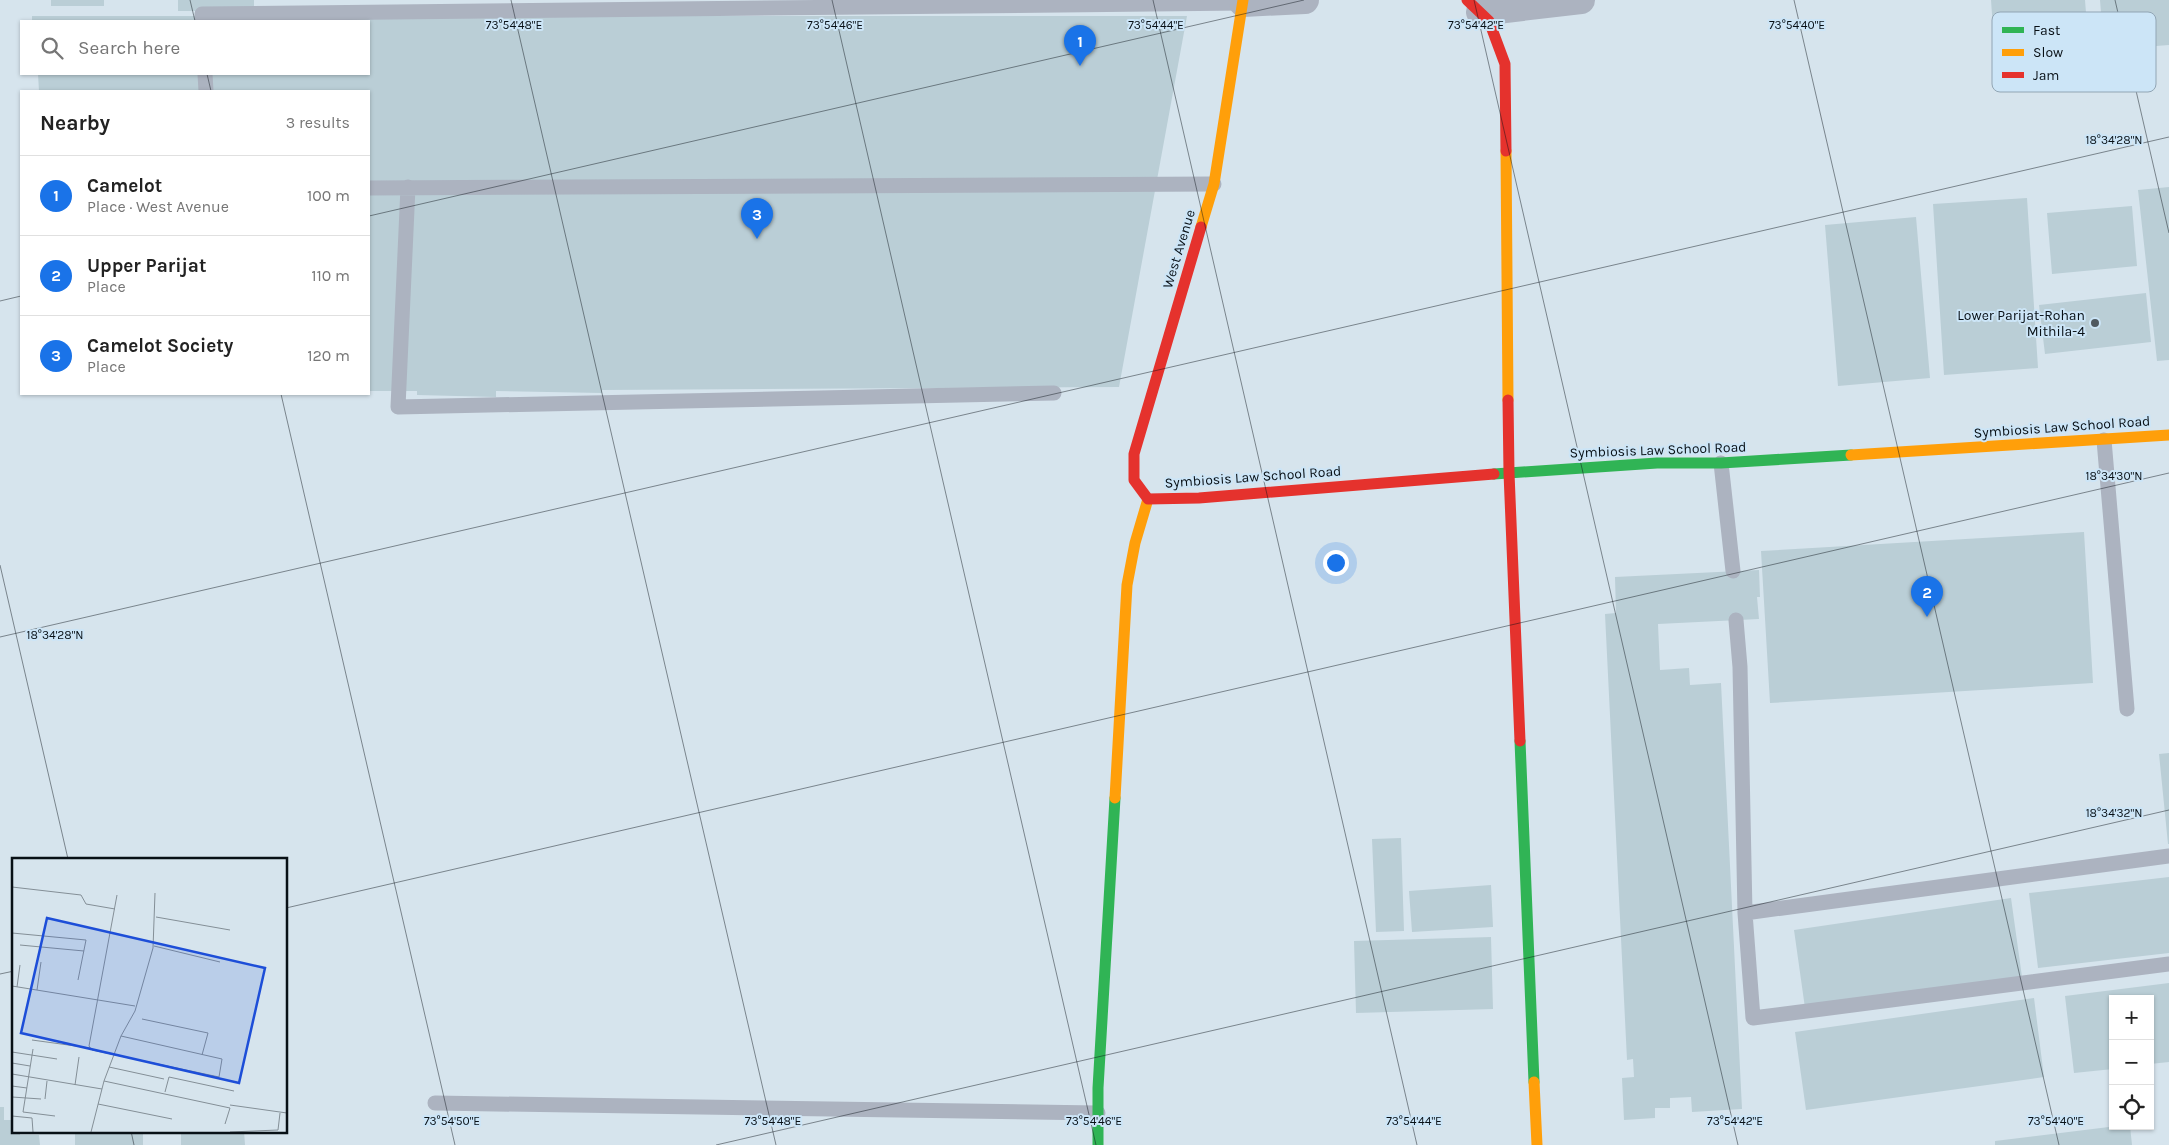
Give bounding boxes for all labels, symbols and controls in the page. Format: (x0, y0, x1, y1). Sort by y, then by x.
legend (1992, 12, 2156, 92)
text: 73°54'48"E (486, 18, 542, 32)
text: 73°54'46"E (807, 18, 863, 32)
text: 73°54'44"E (1128, 18, 1184, 32)
text: 73°54'42"E (1448, 18, 1504, 32)
text: 73°54'40"E (1769, 18, 1825, 32)
search box (20, 20, 370, 75)
text: Fast (2033, 22, 2060, 39)
pin: 1 (1064, 25, 1096, 66)
icon: search (38, 34, 66, 62)
text: Search here (78, 37, 180, 59)
text: Slow (2033, 44, 2063, 61)
text: Jam (2033, 67, 2059, 84)
text: Nearby (40, 111, 110, 135)
text: 3 results (286, 113, 350, 132)
text: 18°34'28"N (2085, 133, 2143, 147)
text: Camelot (87, 175, 162, 197)
text: 1 (53, 186, 59, 205)
text: 100 m (307, 186, 350, 205)
text: Place · West Avenue (87, 197, 229, 216)
pin: 3 (741, 198, 773, 239)
street label: West Avenue (1159, 208, 1199, 290)
text: Upper Parijat (87, 255, 206, 277)
text: 2 (51, 266, 61, 285)
text: 110 m (311, 266, 350, 285)
text: Place (87, 277, 126, 296)
place label: Lower Parijat-Rohan Mithila-4 (1957, 307, 2085, 340)
marker: Lower Parijat-Rohan Mithila-4 (2089, 317, 2101, 329)
text: Camelot Society (87, 335, 233, 357)
text: 3 (51, 346, 61, 365)
text: 120 m (307, 346, 350, 365)
text: Place (87, 357, 126, 376)
street label: Symbiosis Law School Road (1973, 412, 2151, 442)
street label: Symbiosis Law School Road (1569, 438, 1747, 462)
street label: Symbiosis Law School Road (1164, 462, 1342, 492)
text: 18°34'30"N (2086, 469, 2142, 483)
your location (1323, 550, 1349, 576)
pin: 2 (1911, 576, 1943, 617)
text: 18°34'28"N (26, 628, 84, 642)
text: 18°34'32"N (2086, 806, 2142, 820)
inset map (12, 858, 288, 1132)
map controls (2109, 995, 2154, 1130)
button: + (2109, 995, 2154, 1040)
button: − (2109, 1040, 2154, 1085)
button: locate (2109, 1085, 2154, 1130)
text: 73°54'50"E (424, 1114, 480, 1128)
text: 73°54'48"E (745, 1114, 801, 1128)
text: 73°54'46"E (1066, 1114, 1122, 1128)
text: 73°54'44"E (1386, 1114, 1442, 1128)
text: 73°54'42"E (1707, 1114, 1763, 1128)
text: 73°54'40"E (2028, 1114, 2084, 1128)

